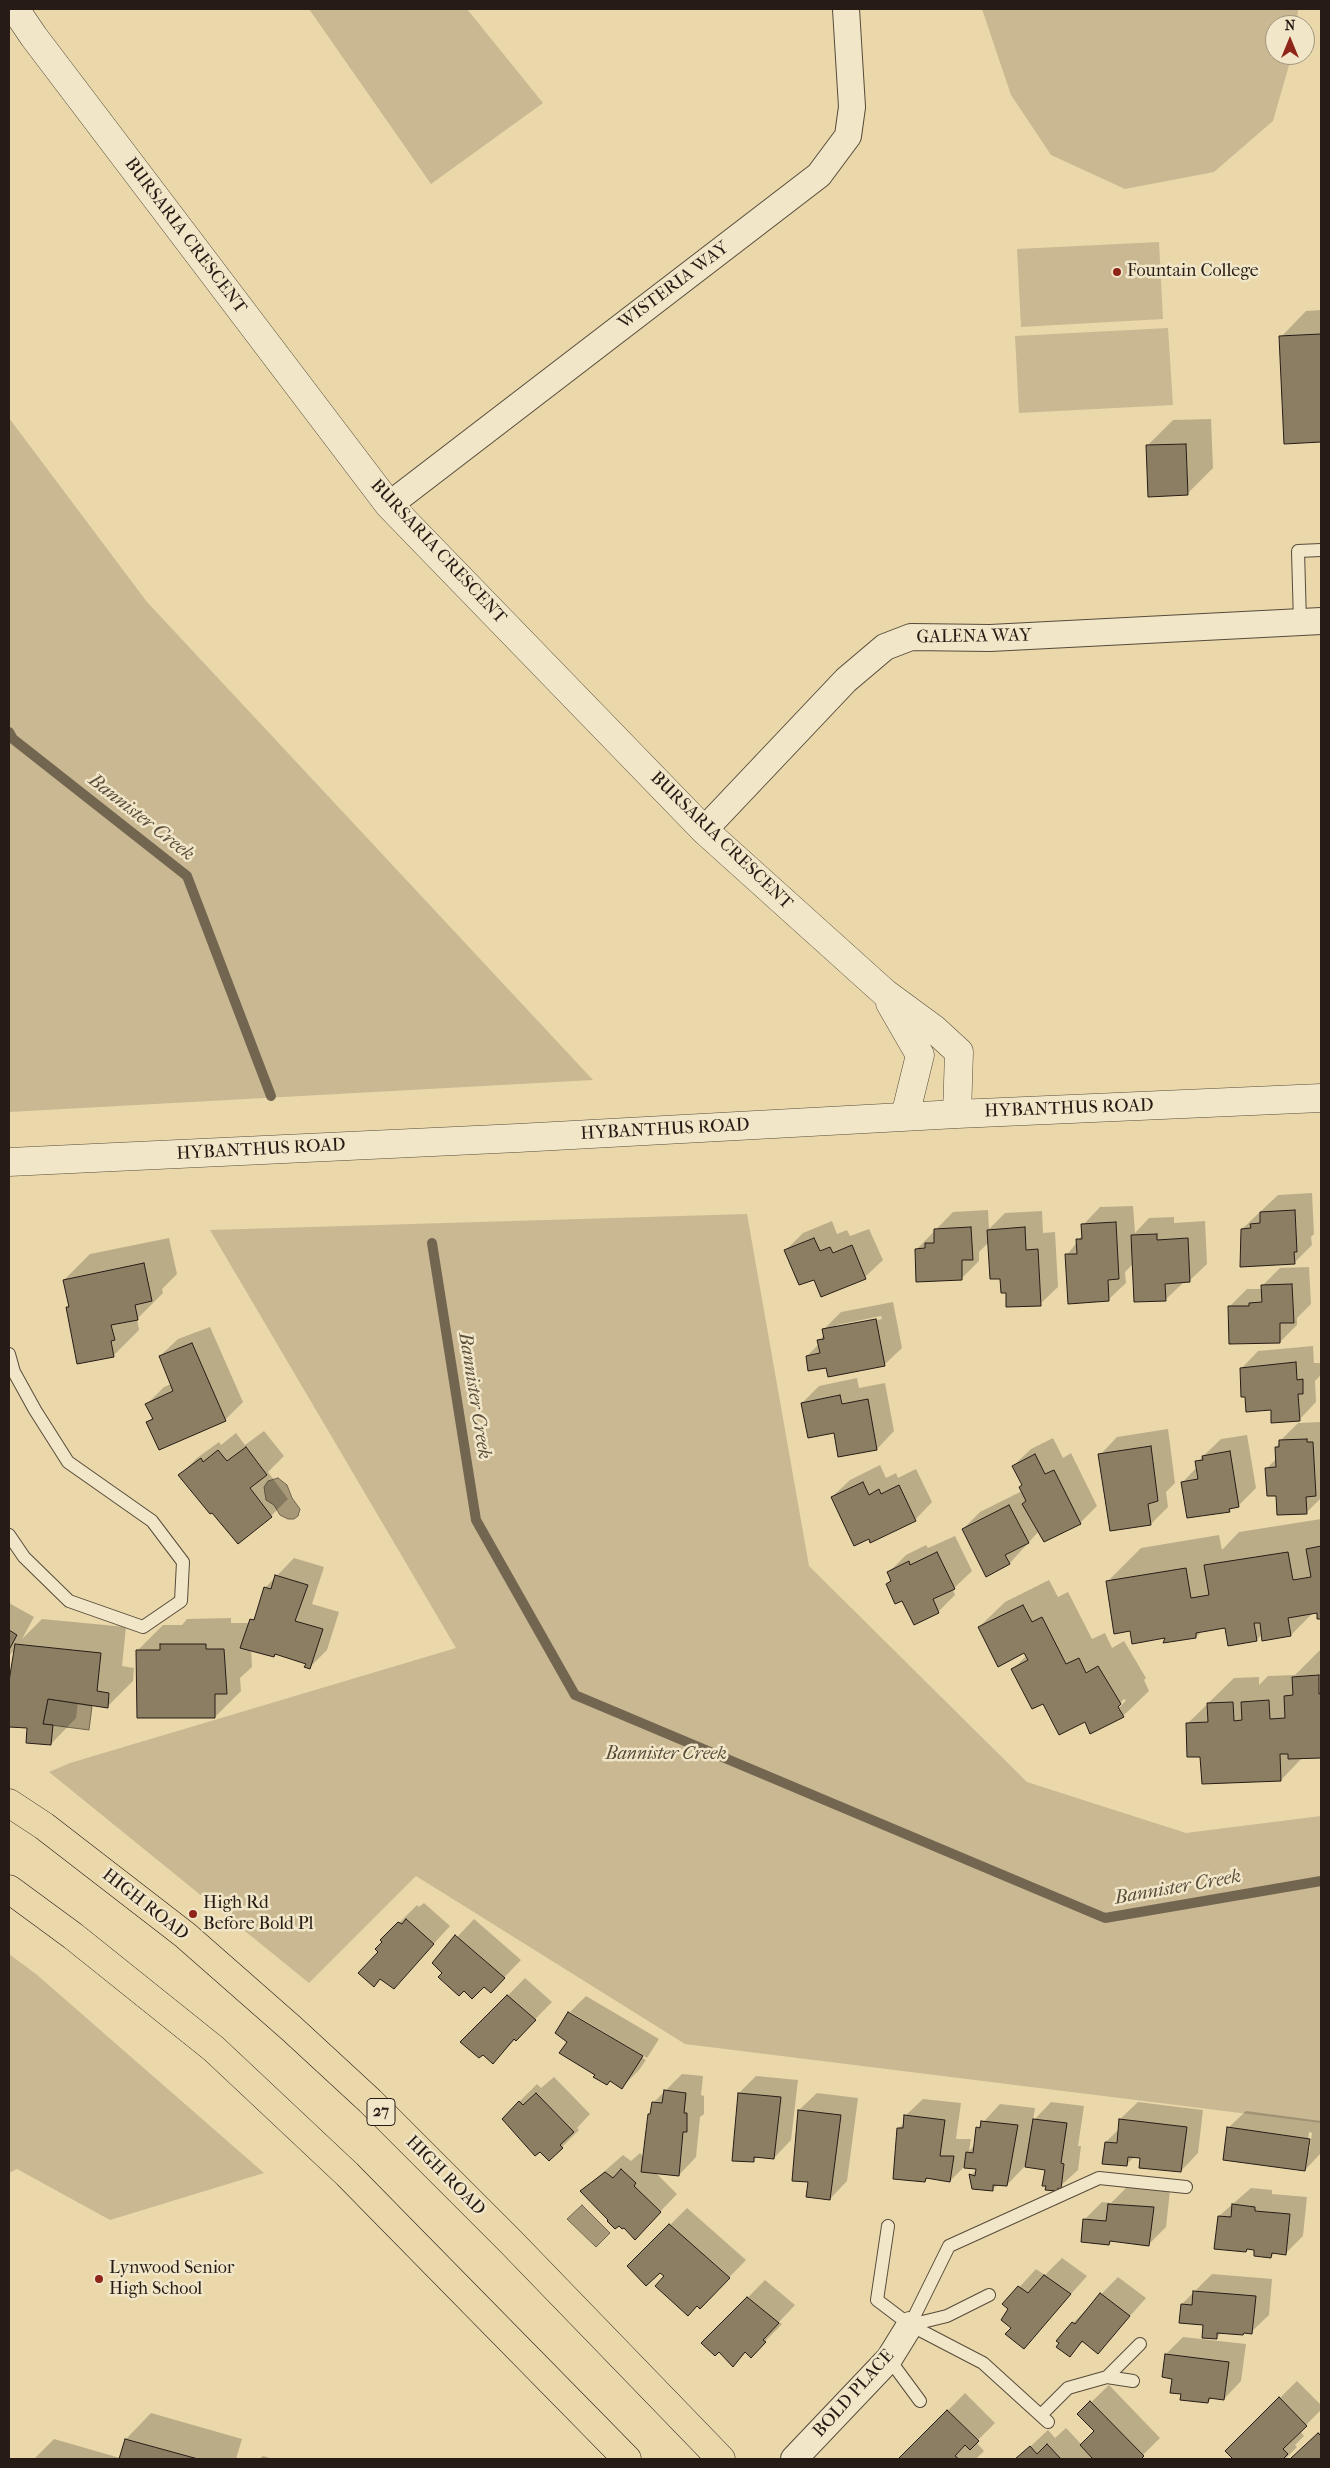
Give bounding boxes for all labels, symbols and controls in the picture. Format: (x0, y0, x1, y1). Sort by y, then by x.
north arrow (1265, 15, 1315, 65)
text: N (1285, 17, 1295, 34)
street label: BURSARIA CRESCENT (119, 154, 251, 318)
street label: WISTERIA WAY (615, 237, 733, 335)
place label: Fountain College (1127, 261, 1259, 283)
marker: Fountain College (1111, 266, 1123, 278)
street label: BURSARIA CRESCENT (365, 475, 511, 629)
street label: GALENA WAY (916, 625, 1032, 649)
street label: BURSARIA CRESCENT (645, 767, 797, 915)
water label: Bannister Creek (84, 770, 198, 866)
street label: HYBANTHUS ROAD (984, 1095, 1154, 1123)
street label: HYBANTHUS ROAD (580, 1115, 750, 1145)
street label: HYBANTHUS ROAD (176, 1135, 346, 1165)
water label: Bannister Creek (453, 1331, 495, 1461)
park label: Bannister Creek (605, 1744, 727, 1766)
street label: HIGH ROAD (97, 1865, 193, 1945)
water label: Bannister Creek (1113, 1866, 1243, 1910)
place label: High Rd Before Bold Pl (203, 1893, 314, 1936)
marker: High Rd Before Bold Pl (187, 1908, 199, 1920)
road number: 27 (367, 2098, 395, 2126)
street label: HIGH ROAD (401, 2132, 489, 2220)
place label: Lynwood Senior High School (109, 2258, 235, 2300)
marker: Lynwood Senior High School (93, 2273, 105, 2285)
street label: BOLD PLACE (809, 2346, 899, 2442)

